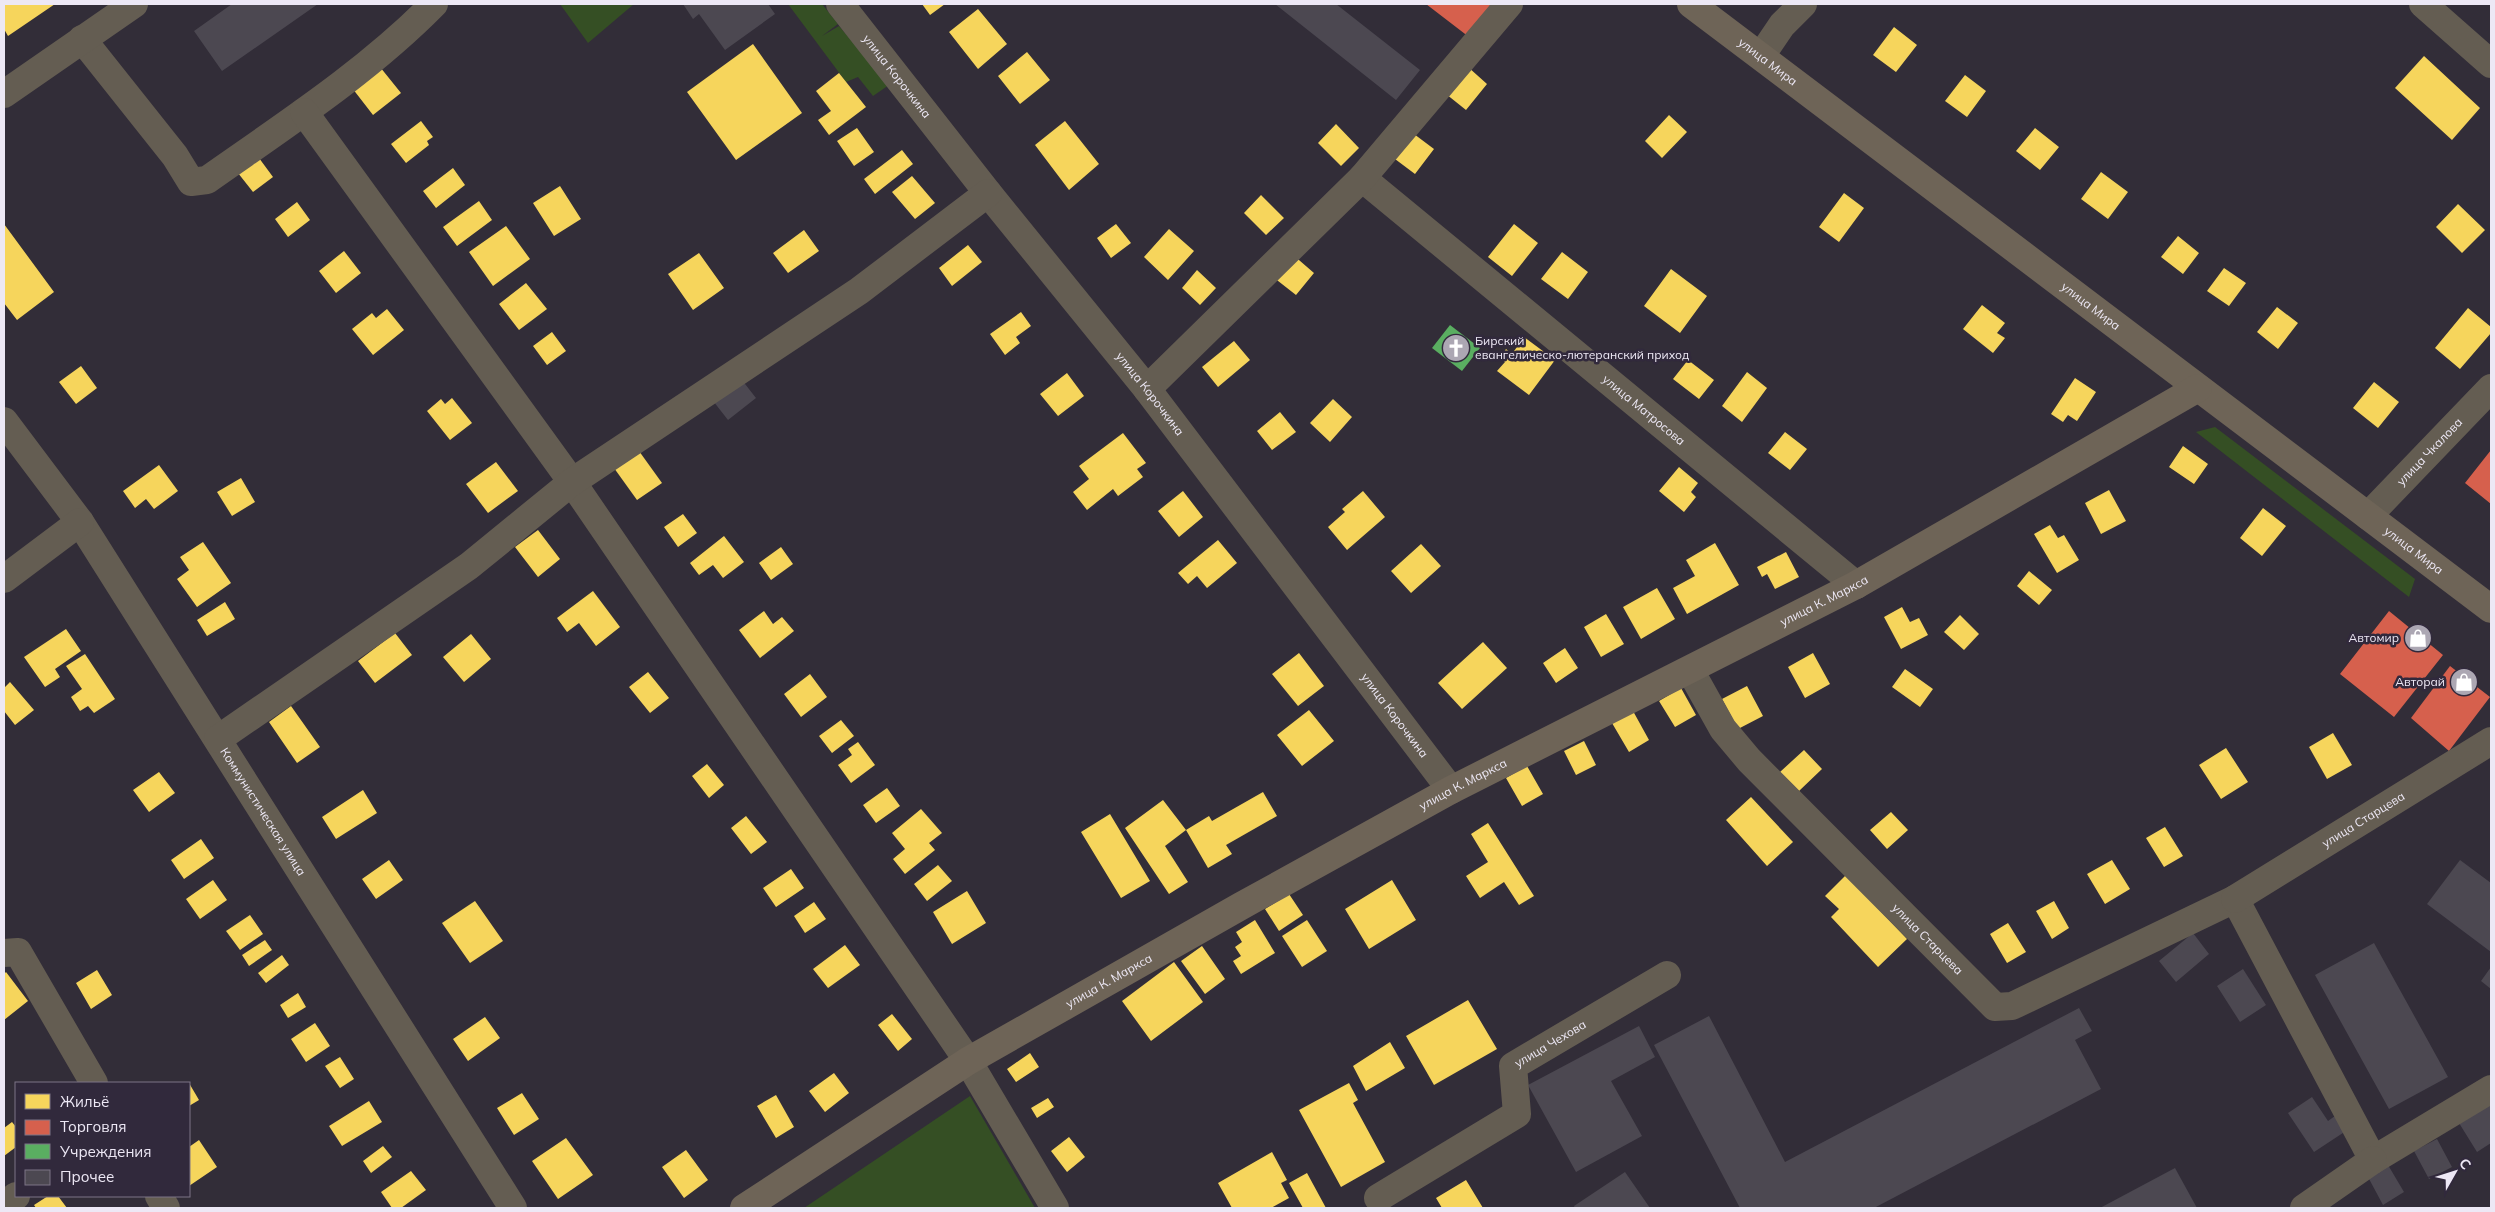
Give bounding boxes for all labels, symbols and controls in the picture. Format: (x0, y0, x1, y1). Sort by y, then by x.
street label: улица Корочкина (860, 31, 935, 121)
street label: улица Мира (1735, 34, 1800, 89)
street label: улица Мира (2058, 279, 2123, 333)
church icon: Бирский евангелическо-лютеранский приход (1441, 333, 1471, 363)
place label: Бирский евангелическо-лютеранский приход (1475, 333, 1689, 362)
street label: улица Корочкина (1113, 349, 1188, 438)
street label: улица Матросова (1600, 371, 1688, 448)
street label: улица Чкалова (2393, 414, 2465, 489)
street label: улица Мира (2381, 523, 2446, 577)
street label: улица К. Маркса (1777, 572, 1871, 629)
shop icon: Автомир (2403, 623, 2433, 653)
place label: Автомир (2348, 630, 2399, 645)
shop icon: Авторай (2449, 667, 2479, 697)
street label: улица Корочкина (1358, 670, 1432, 760)
place label: Авторай (2395, 674, 2445, 689)
street label: Коммунистическая улица (217, 745, 309, 878)
street label: улица К. Маркса (1416, 755, 1509, 813)
street label: улица Старцева (2319, 788, 2407, 850)
street label: улица Старцева (1889, 900, 1967, 978)
street label: улица К. Маркса (1063, 950, 1155, 1011)
street label: улица Чехова (1512, 1017, 1589, 1070)
legend (15, 1082, 190, 1197)
text: Жильё (60, 1092, 109, 1111)
text: Торговля (60, 1117, 127, 1136)
text: Учреждения (59, 1142, 152, 1161)
north arrow (2430, 1147, 2480, 1197)
text: С (2455, 1154, 2475, 1173)
text: Прочее (60, 1167, 114, 1186)

